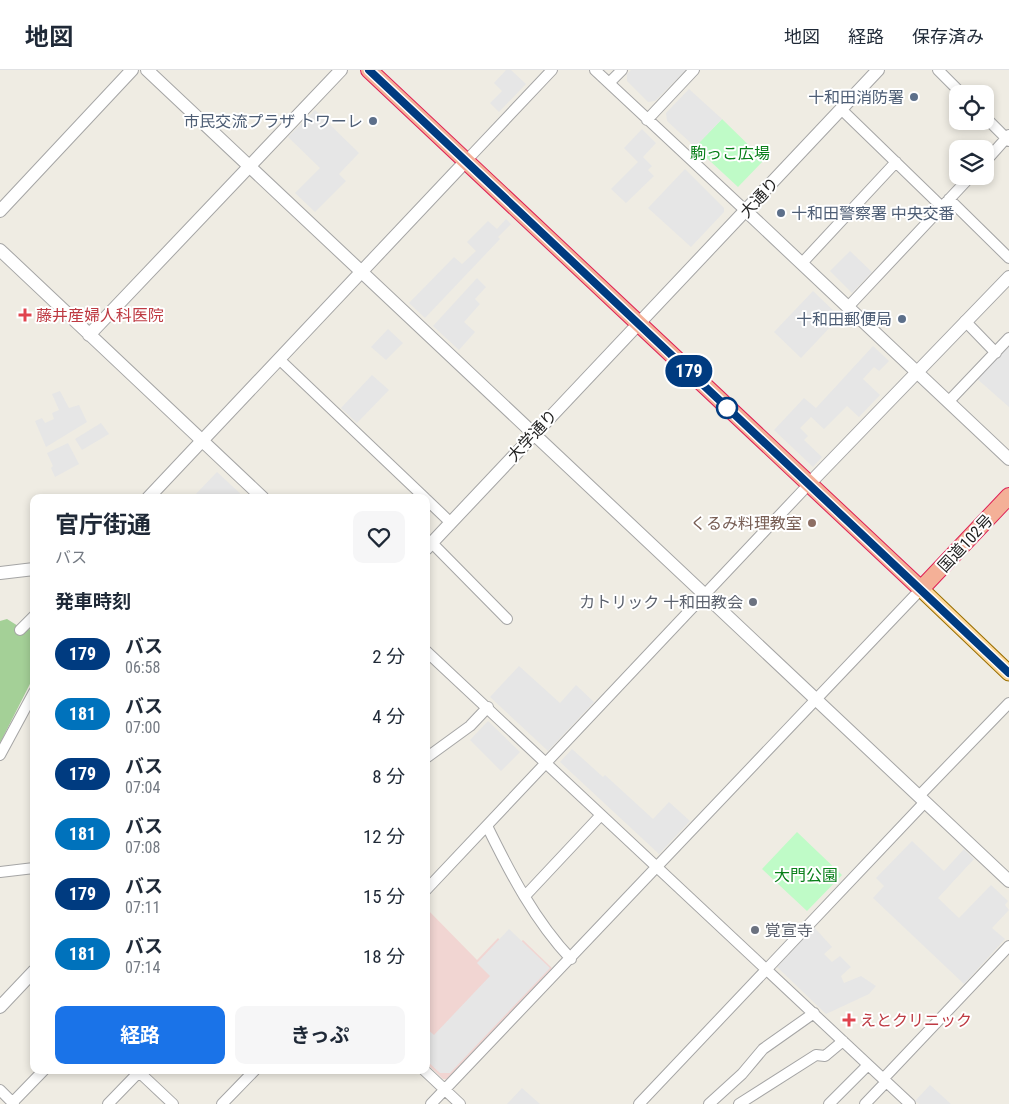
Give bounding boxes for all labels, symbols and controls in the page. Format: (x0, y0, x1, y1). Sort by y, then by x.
text: 地図 (25, 23, 73, 51)
text: 地図 (784, 26, 820, 47)
text: 経路 (848, 26, 884, 47)
text: 保存済み (912, 26, 984, 47)
map controls (949, 85, 994, 185)
button: locate (949, 85, 994, 130)
place label: 十和田消防署 (808, 88, 904, 107)
marker: 十和田消防署 (908, 91, 920, 103)
place label: 市民交流プラザ トワーレ (183, 112, 363, 131)
marker: 市民交流プラザ トワーレ (367, 115, 379, 127)
button: layers (949, 140, 994, 185)
park label: 駒っこ広場 (690, 144, 770, 163)
street label: 大通り (736, 173, 783, 221)
place label: 十和田警察署 中央交番 (791, 204, 955, 223)
marker: 十和田警察署 中央交番 (775, 207, 787, 219)
place label: 藤井産婦人科医院 (36, 306, 164, 325)
marker: 藤井産婦人科医院 (18, 308, 32, 322)
place label: 十和田郵便局 (796, 310, 892, 329)
marker: 十和田郵便局 (896, 313, 908, 325)
line badge: 179 (660, 355, 718, 387)
text: 179 (675, 360, 703, 381)
unlabelled marker (716, 397, 738, 419)
street label: 大学通り (504, 405, 561, 465)
text: 官庁街通 (55, 511, 151, 539)
button: heart (353, 511, 405, 563)
street label: 国道102号 (934, 511, 997, 576)
place label: くるみ料理教室 (690, 514, 802, 533)
marker: くるみ料理教室 (806, 517, 818, 529)
text: バス (55, 548, 87, 567)
text: 発車時刻 (55, 590, 131, 613)
place label: カトリック 十和田教会 (579, 593, 743, 612)
marker: カトリック 十和田教会 (747, 596, 759, 608)
text: バス (125, 635, 163, 658)
text: 179 (69, 643, 96, 664)
text: 2 分 (372, 645, 405, 668)
text: 06:58 (125, 658, 160, 677)
text: バス (125, 695, 163, 718)
text: 181 (69, 703, 96, 724)
text: 4 分 (372, 705, 405, 728)
text: 07:00 (125, 718, 160, 737)
text: バス (125, 755, 163, 778)
text: 179 (69, 763, 96, 784)
text: 8 分 (372, 765, 405, 788)
text: 07:04 (125, 778, 160, 797)
text: バス (125, 815, 163, 838)
text: 181 (69, 823, 96, 844)
text: 12 分 (363, 825, 405, 848)
text: 07:08 (125, 838, 160, 857)
park label: 大門公園 (774, 866, 838, 885)
text: バス (125, 875, 163, 898)
text: 179 (69, 883, 96, 904)
text: 15 分 (363, 885, 405, 908)
text: 07:11 (125, 898, 160, 917)
place label: 覚宣寺 (765, 921, 813, 940)
marker: 覚宣寺 (749, 924, 761, 936)
text: バス (125, 935, 163, 958)
text: 181 (69, 943, 96, 964)
text: 18 分 (363, 945, 405, 968)
text: 07:14 (125, 958, 160, 977)
button: 経路 (55, 1006, 225, 1064)
button: きっぷ (235, 1006, 405, 1064)
place label: えとクリニック (860, 1011, 972, 1030)
marker: えとクリニック (842, 1013, 856, 1027)

